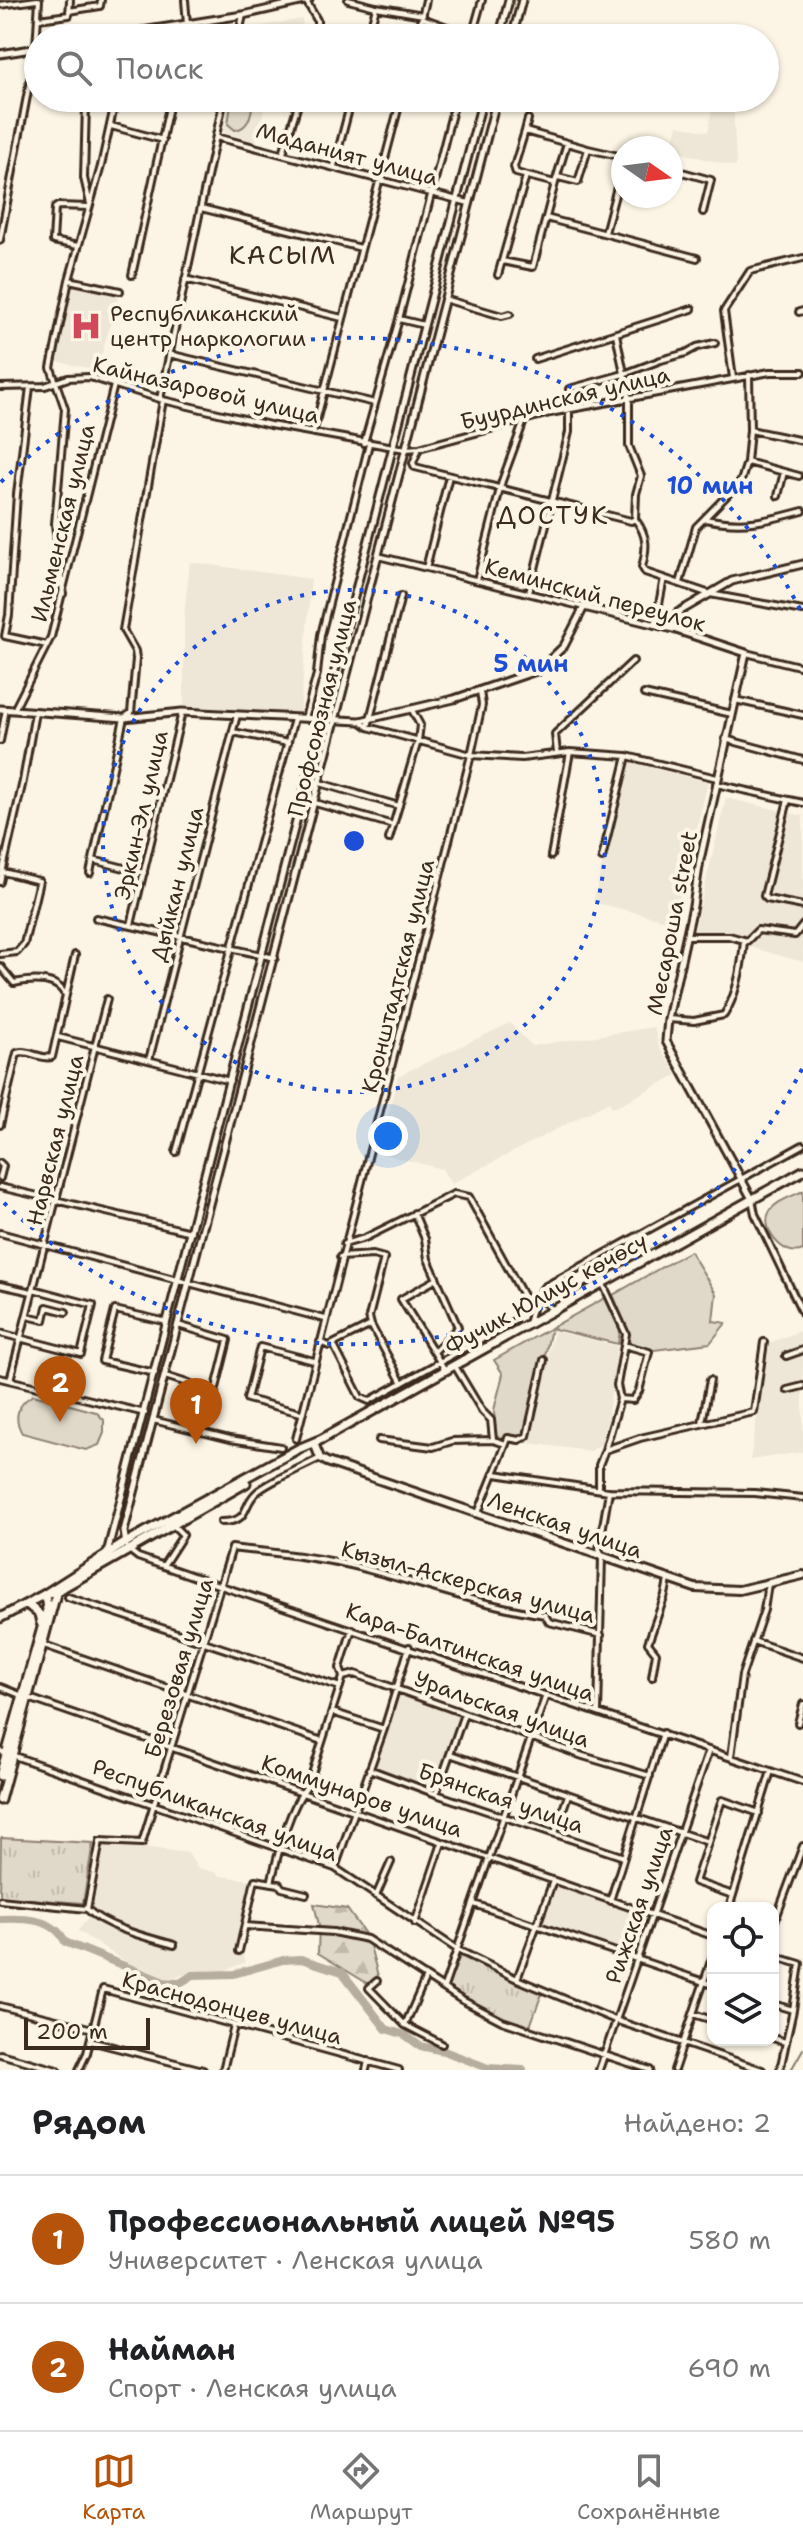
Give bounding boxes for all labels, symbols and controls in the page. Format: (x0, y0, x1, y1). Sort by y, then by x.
search box (24, 24, 779, 112)
icon: search (52, 46, 96, 90)
text: Поиск (116, 48, 204, 89)
street label: Маданият улица (253, 116, 441, 192)
north arrow (611, 136, 683, 208)
district label: КАСЫМ (229, 237, 337, 272)
place label: Республиканский центр наркологии (110, 299, 306, 353)
hospital icon: Республиканский центр наркологии (69, 309, 103, 343)
street label: Кайназаровой улица (90, 350, 322, 430)
street label: Буурдинская улица (457, 360, 673, 436)
street label: Ильменская улица (24, 421, 102, 625)
text: 10 мин (666, 470, 754, 502)
district label: ДОСТУК (496, 497, 610, 532)
street label: Кеминский переулок (481, 552, 709, 639)
street label: Профсоюзная улица (281, 596, 363, 820)
text: 5 мин (493, 648, 569, 680)
street label: Эркин-Эл улица (107, 727, 175, 902)
street label: Дыйкан улица (144, 803, 210, 964)
centre of rings (340, 827, 368, 855)
street label: Месароша street (640, 828, 704, 1018)
street label: Кронштадтская улица (355, 856, 441, 1096)
street label: Нарвская улица (20, 1051, 90, 1229)
your location (368, 1116, 408, 1156)
street label: Фучик Юлиус көчөсү (440, 1226, 652, 1362)
pin: 2 (34, 1356, 86, 1422)
pin: 1 (170, 1378, 222, 1444)
street label: Ленская улица (484, 1485, 646, 1565)
street label: Кызыл-Аскерская улица (338, 1534, 598, 1630)
street label: Березовая улица (138, 1574, 220, 1762)
street label: Кара-Балтинская улица (342, 1596, 598, 1708)
street label: Уральская улица (410, 1664, 594, 1754)
street label: Коммунаров улица (258, 1748, 467, 1844)
street label: Республиканская улица (88, 1752, 342, 1868)
street label: Брянская улица (414, 1756, 588, 1840)
street label: Рижская улица (599, 1822, 680, 1987)
map controls (707, 1902, 779, 2046)
button: locate (707, 1902, 779, 1974)
street label: Краснодонцев улица (119, 1965, 345, 2051)
button: layers (707, 1974, 779, 2046)
scale bar (24, 2014, 150, 2050)
text: 200 m (36, 2017, 108, 2046)
text: Рядом (32, 2099, 146, 2145)
text: Найдено: 2 (624, 2105, 771, 2140)
text: Профессиональный лицей №95 (108, 2201, 615, 2242)
text: 1 (52, 2222, 64, 2257)
text: 580 m (689, 2222, 771, 2257)
text: Университет · Ленская улица (108, 2242, 483, 2277)
text: Найман (108, 2329, 236, 2370)
text: 2 (49, 2350, 67, 2385)
text: 690 m (688, 2350, 771, 2385)
text: Спорт · Ленская улица (108, 2370, 397, 2405)
tab: Карта (82, 2449, 145, 2526)
tab: Маршрут (310, 2449, 412, 2526)
tab: Сохранённые (577, 2449, 721, 2526)

